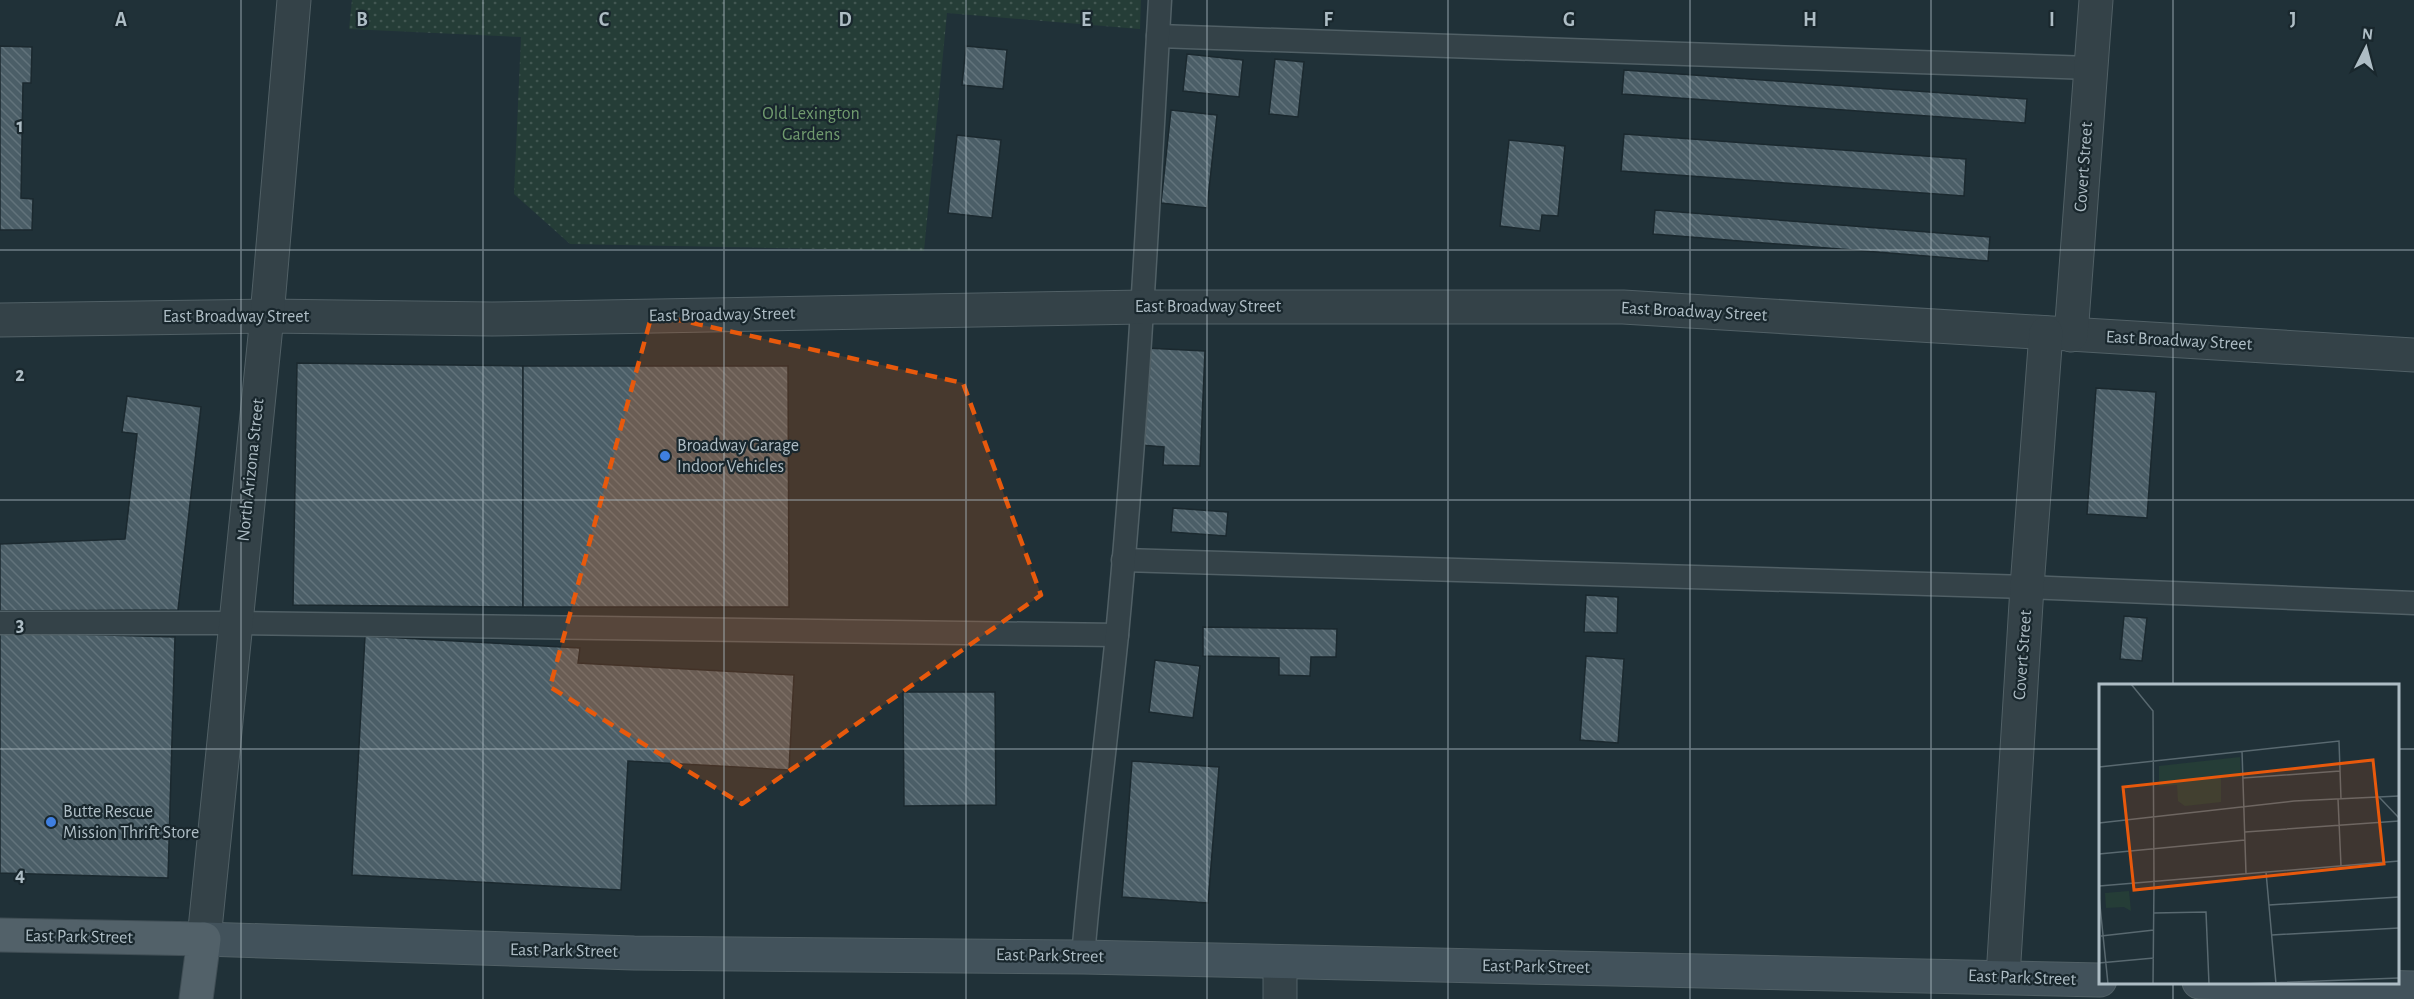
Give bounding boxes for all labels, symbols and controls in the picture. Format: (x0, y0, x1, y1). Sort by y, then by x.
text: A (115, 10, 127, 30)
text: B (356, 10, 368, 30)
text: C (599, 10, 610, 30)
text: D (838, 10, 852, 30)
text: E (1081, 10, 1091, 30)
text: F (1323, 10, 1333, 30)
text: G (1563, 10, 1575, 30)
text: H (1803, 10, 1817, 30)
text: I (2049, 10, 2055, 30)
text: J (2290, 10, 2296, 30)
north arrow (2336, 18, 2396, 78)
text: N (2361, 26, 2374, 43)
park label: Old Lexington Gardens (762, 105, 860, 144)
text: 1 (16, 116, 24, 136)
street label: Covert Street (2072, 121, 2096, 213)
street label: East Broadway Street (1135, 298, 1282, 316)
street label: East Broadway Street (1620, 299, 1768, 325)
street label: East Broadway Street (649, 305, 796, 325)
street label: East Broadway Street (163, 308, 310, 326)
street label: East Broadway Street (2105, 328, 2253, 354)
text: 2 (15, 365, 25, 385)
street label: North Arizona Street (235, 397, 267, 542)
place label: Broadway Garage Indoor Vehicles (677, 437, 799, 476)
marker: Broadway Garage Indoor Vehicles (658, 449, 672, 463)
street label: Covert Street (2011, 609, 2035, 701)
text: 3 (16, 615, 24, 635)
inset map (2099, 684, 2399, 984)
place label: Butte Rescue Mission Thrift Store (63, 803, 199, 842)
marker: Butte Rescue Mission Thrift Store (44, 815, 58, 829)
text: 4 (15, 865, 25, 885)
street label: East Park Street (25, 927, 134, 947)
street label: East Park Street (510, 941, 619, 961)
street label: East Park Street (996, 946, 1105, 966)
street label: East Park Street (1482, 957, 1591, 977)
street label: East Park Street (1968, 967, 2077, 989)

